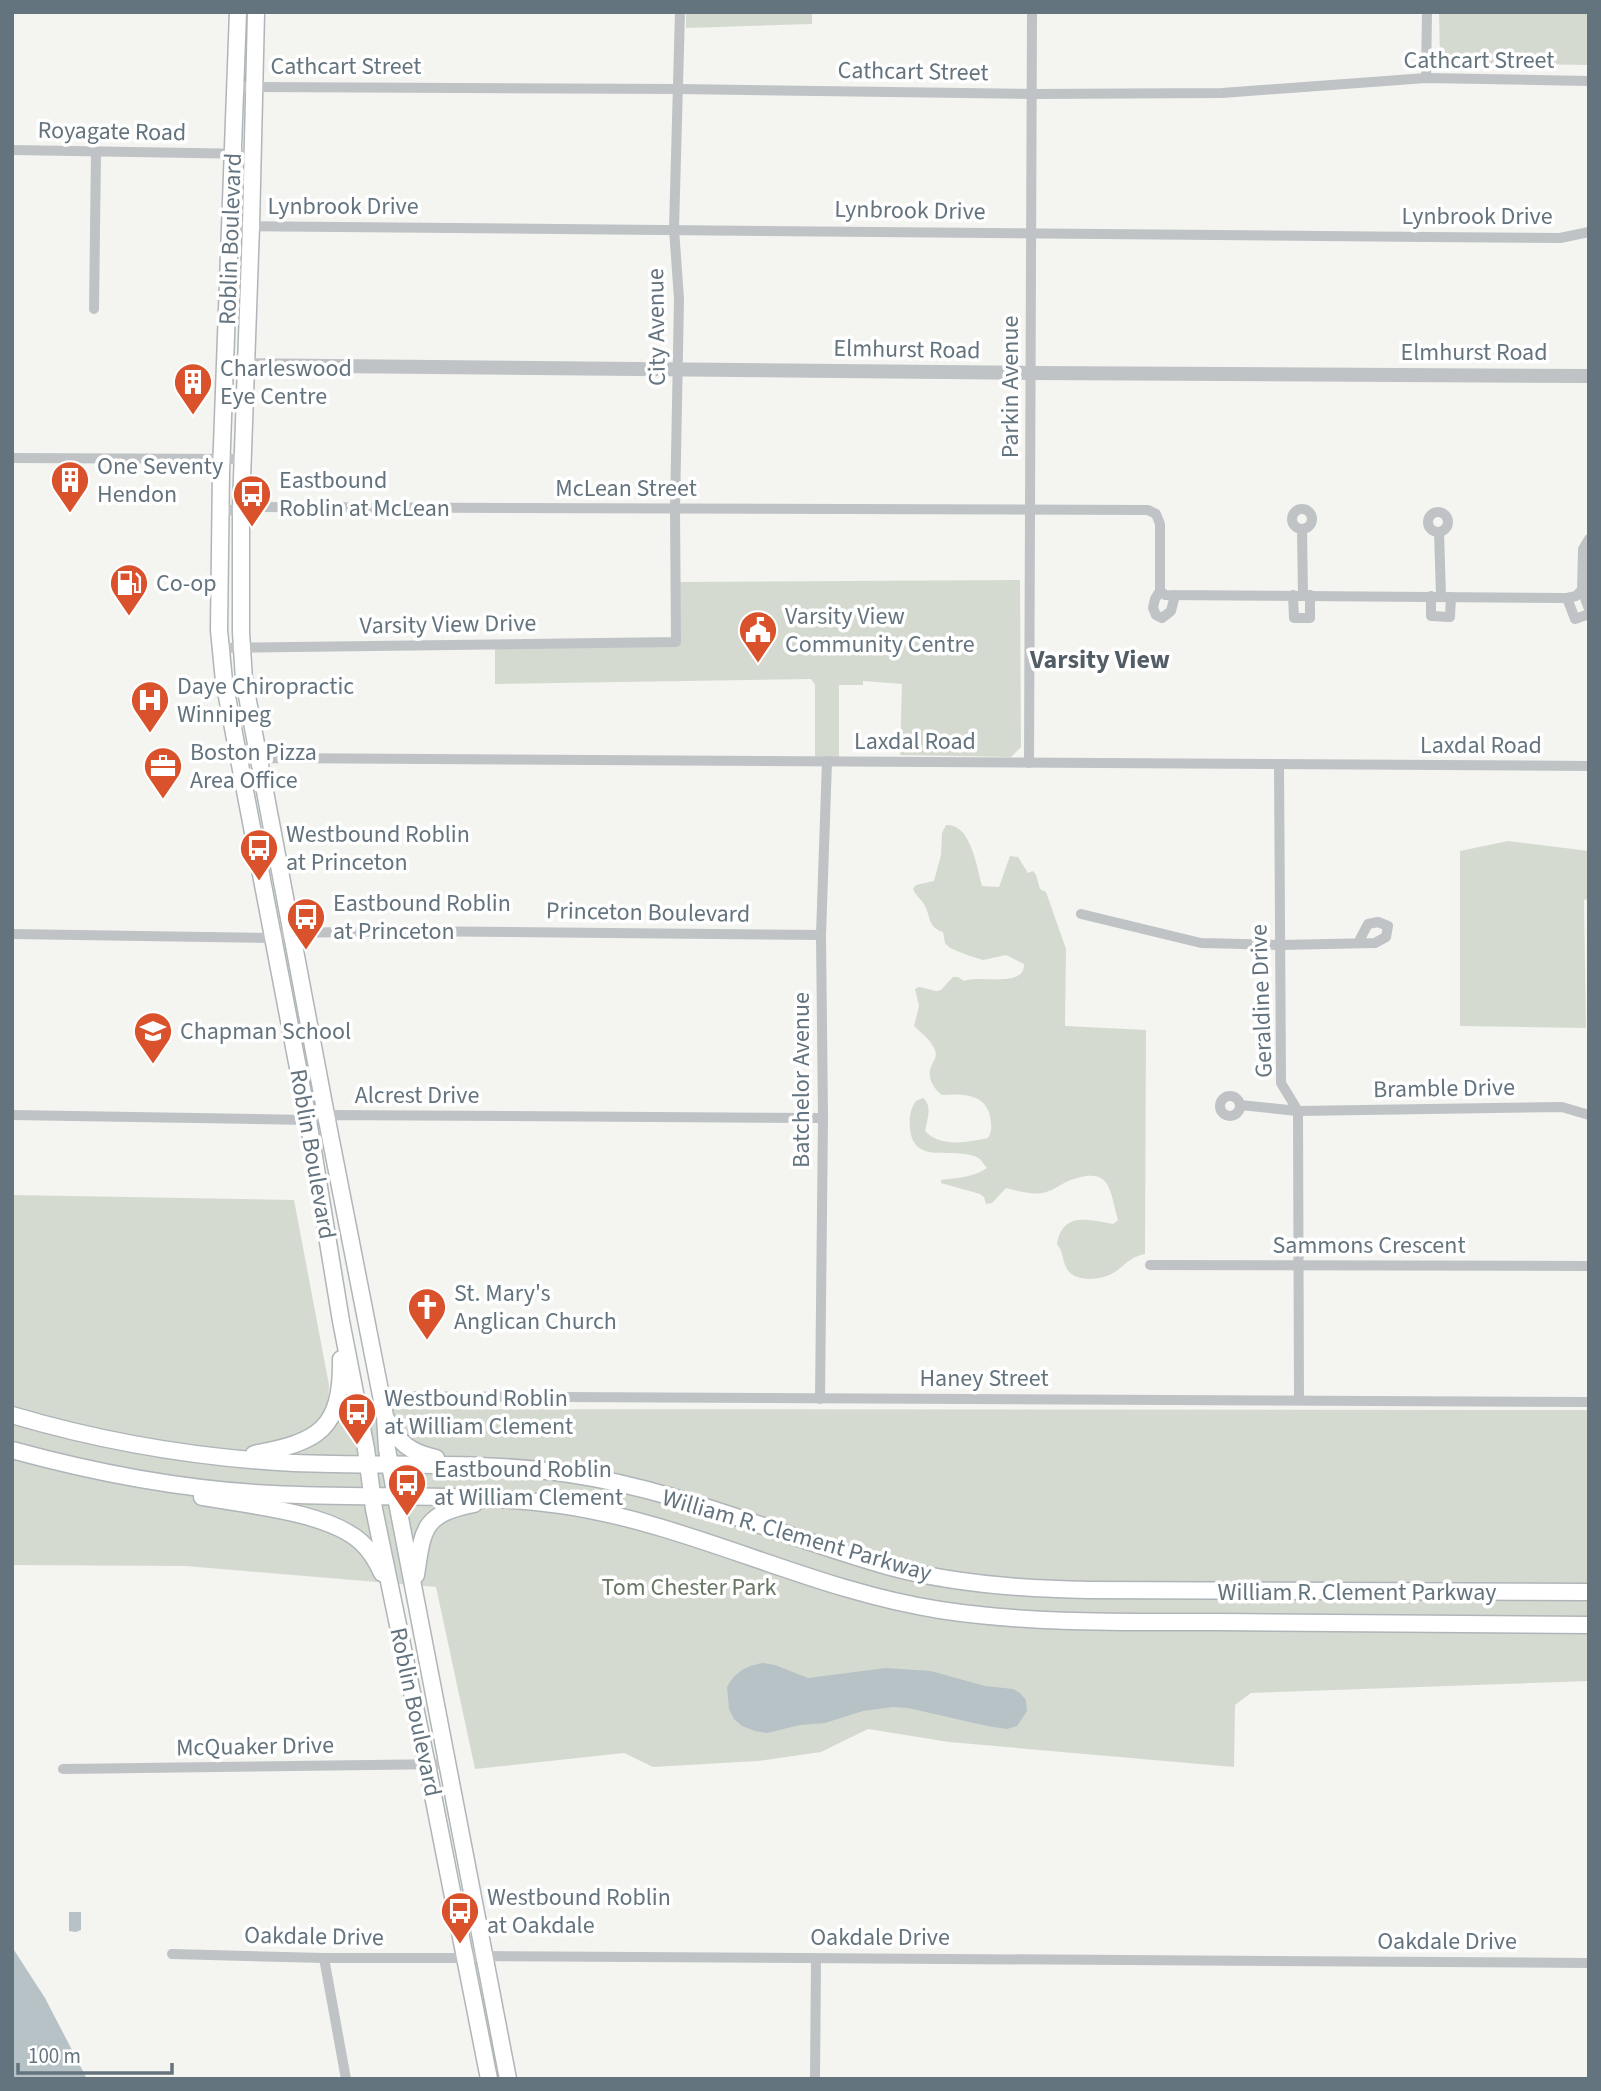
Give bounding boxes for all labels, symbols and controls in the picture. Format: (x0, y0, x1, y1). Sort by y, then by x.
street label: Cathcart Street (1404, 43, 1554, 78)
street label: Cathcart Street (271, 49, 421, 84)
street label: Cathcart Street (837, 53, 989, 90)
street label: Royagate Road (37, 113, 187, 150)
street label: Roblin Boulevard (210, 152, 251, 326)
street label: Lynbrook Drive (267, 189, 419, 224)
street label: Lynbrook Drive (834, 192, 986, 229)
street label: Lynbrook Drive (1401, 199, 1553, 234)
street label: City Avenue (638, 268, 675, 386)
street label: Parkin Avenue (993, 316, 1028, 458)
street label: Elmhurst Road (833, 331, 981, 368)
street label: Elmhurst Road (1400, 335, 1548, 370)
place label: Charleswood Eye Centre (220, 351, 352, 414)
building icon: Charleswood Eye Centre (172, 361, 214, 416)
place label: One Seventy Hendon (97, 449, 223, 512)
building icon: One Seventy Hendon (49, 459, 91, 514)
place label: Eastbound Roblin at McLean (279, 463, 450, 526)
street label: McLean Street (555, 471, 697, 506)
bus stop icon: Eastbound Roblin at McLean (231, 473, 273, 528)
fuel station icon: Co-op (108, 562, 150, 617)
place label: Co-op (156, 566, 217, 601)
place label: Varsity View Community Centre (785, 599, 975, 662)
street label: Varsity View Drive (359, 605, 537, 644)
public building icon: Varsity View Community Centre (737, 609, 779, 664)
district label: Varsity View (1029, 641, 1170, 678)
place label: Daye Chiropractic Winnipeg (177, 669, 354, 732)
hospital icon: Daye Chiropractic Winnipeg (129, 679, 171, 734)
street label: Laxdal Road (854, 724, 976, 759)
street label: Laxdal Road (1420, 728, 1542, 763)
place label: Boston Pizza Area Office (190, 735, 317, 798)
office icon: Boston Pizza Area Office (142, 745, 184, 800)
place label: Westbound Roblin at Princeton (286, 817, 470, 880)
bus stop icon: Westbound Roblin at Princeton (238, 827, 280, 882)
place label: Eastbound Roblin at Princeton (333, 886, 511, 949)
street label: Princeton Boulevard (546, 893, 750, 932)
bus stop icon: Eastbound Roblin at Princeton (285, 896, 327, 951)
street label: Geraldine Drive (1241, 924, 1282, 1078)
street label: Batchelor Avenue (784, 992, 819, 1168)
school or university icon: Chapman School (132, 1010, 174, 1065)
place label: Chapman School (180, 1014, 351, 1049)
street label: Roblin Boulevard (280, 1066, 345, 1242)
street label: Bramble Drive (1373, 1070, 1515, 1107)
street label: Alcrest Drive (355, 1078, 479, 1113)
street label: Sammons Crescent (1272, 1228, 1466, 1263)
place label: St. Mary's Anglican Church (454, 1276, 617, 1339)
church icon: St. Mary's Anglican Church (406, 1286, 448, 1341)
street label: Haney Street (919, 1361, 1049, 1396)
place label: Westbound Roblin at William Clement (384, 1381, 573, 1444)
bus stop icon: Westbound Roblin at William Clement (336, 1391, 378, 1446)
place label: Eastbound Roblin at William Clement (434, 1452, 623, 1515)
bus stop icon: Eastbound Roblin at William Clement (386, 1462, 428, 1517)
street label: William R. Clement Parkway (658, 1480, 936, 1591)
park label: Tom Chester Park (602, 1570, 777, 1605)
street label: William R. Clement Parkway (1218, 1575, 1496, 1610)
street label: Roblin Boulevard (380, 1624, 451, 1800)
street label: McQuaker Drive (176, 1728, 334, 1765)
place label: Westbound Roblin at Oakdale (487, 1880, 671, 1943)
bus stop icon: Westbound Roblin at Oakdale (439, 1890, 481, 1945)
street label: Oakdale Drive (244, 1918, 384, 1955)
street label: Oakdale Drive (810, 1920, 950, 1955)
street label: Oakdale Drive (1377, 1924, 1517, 1959)
scale bar (18, 2032, 172, 2076)
text: 100 m (28, 2041, 81, 2071)

